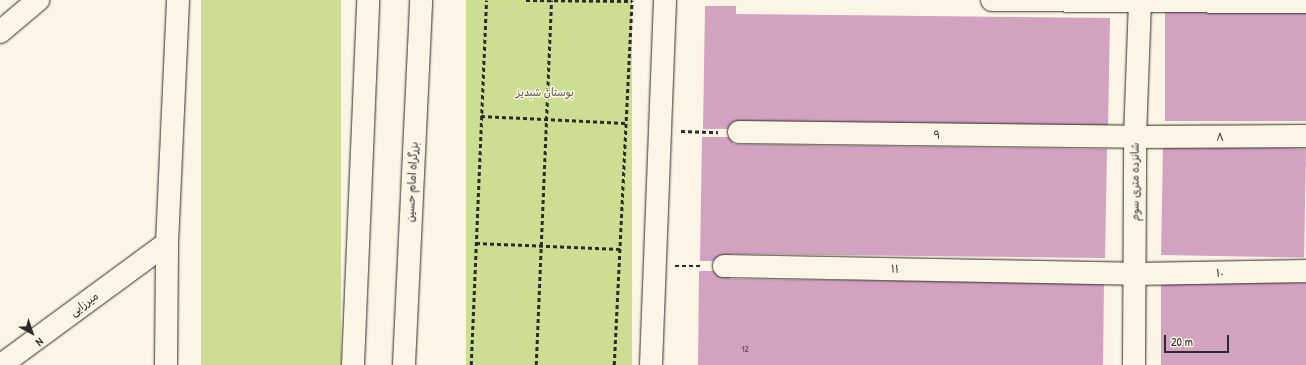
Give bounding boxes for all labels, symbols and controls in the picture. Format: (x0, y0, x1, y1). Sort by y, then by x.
park label: بوستان شبدیز (516, 85, 574, 99)
street label: ۹ (933, 128, 941, 142)
street label: ۸ (1216, 130, 1224, 144)
street label: بزرگراه امام حسین (403, 141, 421, 223)
street label: شانزده متری سوم (1128, 143, 1142, 221)
street label: ۱۱ (891, 262, 899, 276)
street label: ۱۰ (1216, 266, 1224, 280)
street label: میرزایی (67, 289, 101, 319)
north arrow (12, 313, 52, 353)
scale bar (1166, 327, 1231, 353)
text: 20 m (1171, 333, 1193, 350)
text: N (33, 335, 46, 349)
house number: 12 (741, 344, 749, 354)

